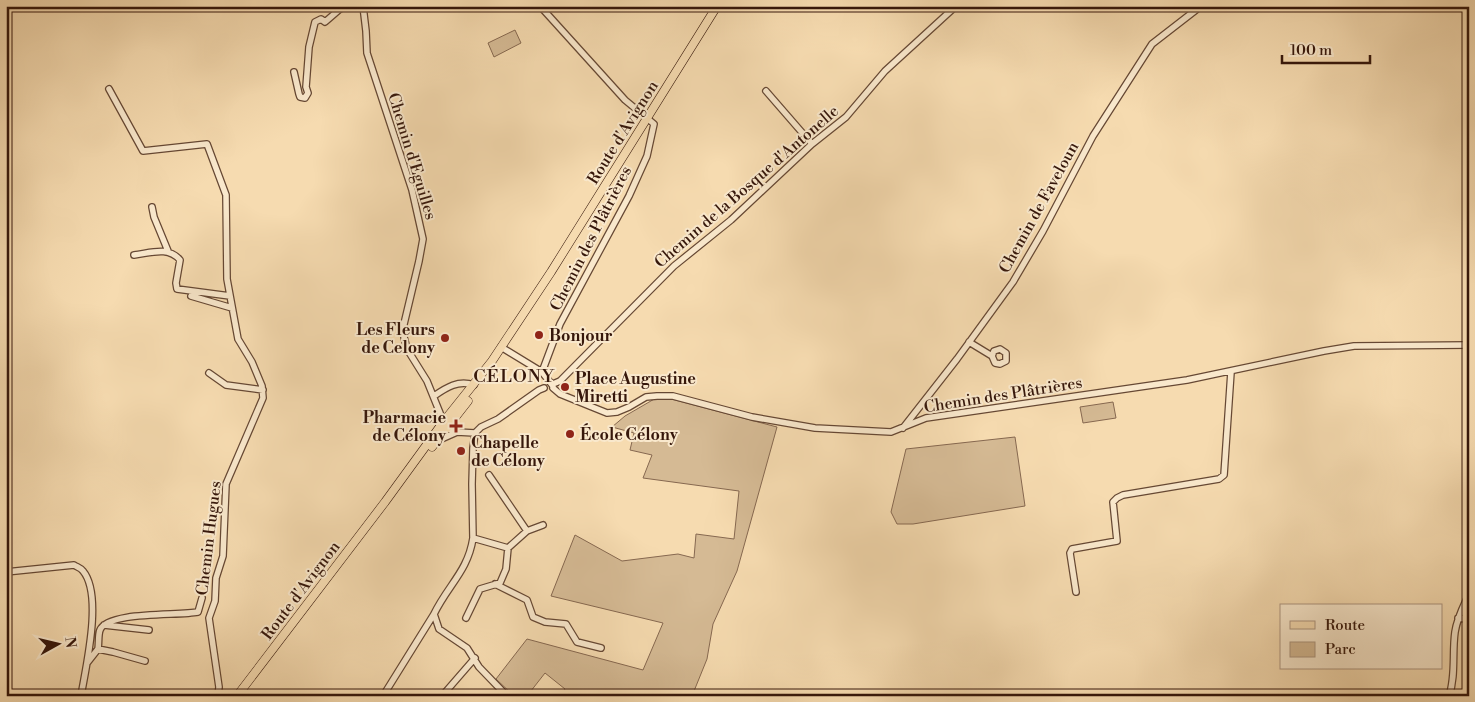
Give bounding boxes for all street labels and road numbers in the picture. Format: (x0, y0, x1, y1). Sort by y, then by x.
street label: Route d'Avignon (583, 77, 663, 188)
street label: Chemin d'Eguilles (383, 90, 441, 222)
street label: Chemin de la Bosque d'Antonelle (650, 101, 843, 272)
street label: Chemin de Faveloun (995, 138, 1083, 277)
street label: Chemin des Plâtrières (546, 163, 636, 314)
street label: Chemin des Plâtrières (923, 373, 1084, 417)
street label: Chemin Hugues (192, 480, 226, 596)
street label: Route d'Avignon (257, 537, 345, 644)

